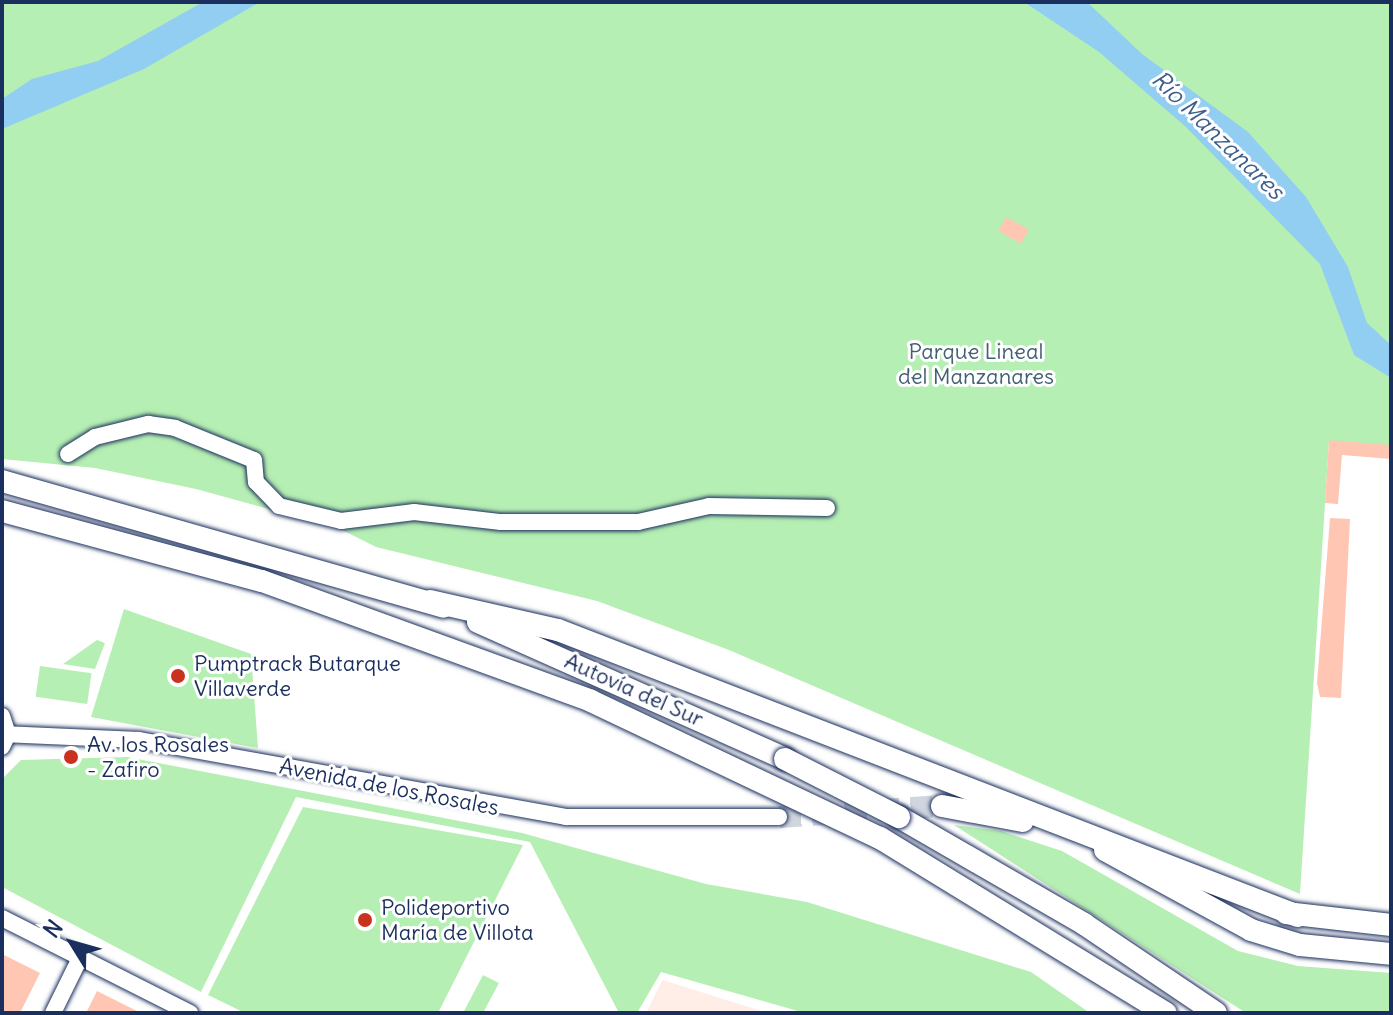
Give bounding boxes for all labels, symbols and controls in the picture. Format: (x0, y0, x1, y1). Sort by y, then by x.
water label: Río Manzanares (1146, 65, 1290, 205)
park label: Parque Lineal del Manzanares (898, 338, 1054, 390)
street label: Autovía del Sur (561, 648, 707, 732)
place label: Pumptrack Butarque Villaverde (194, 650, 401, 702)
marker: Pumptrack Butarque Villaverde (169, 667, 187, 685)
place label: Av. los Rosales - Zafiro (87, 731, 229, 782)
marker: Av. los Rosales - Zafiro (62, 748, 80, 766)
street label: Avenida de los Rosales (277, 753, 501, 821)
place label: Polideportivo María de Villota (381, 894, 534, 946)
north arrow (32, 903, 112, 983)
marker: Polideportivo María de Villota (356, 911, 374, 929)
text: N (37, 914, 69, 943)

